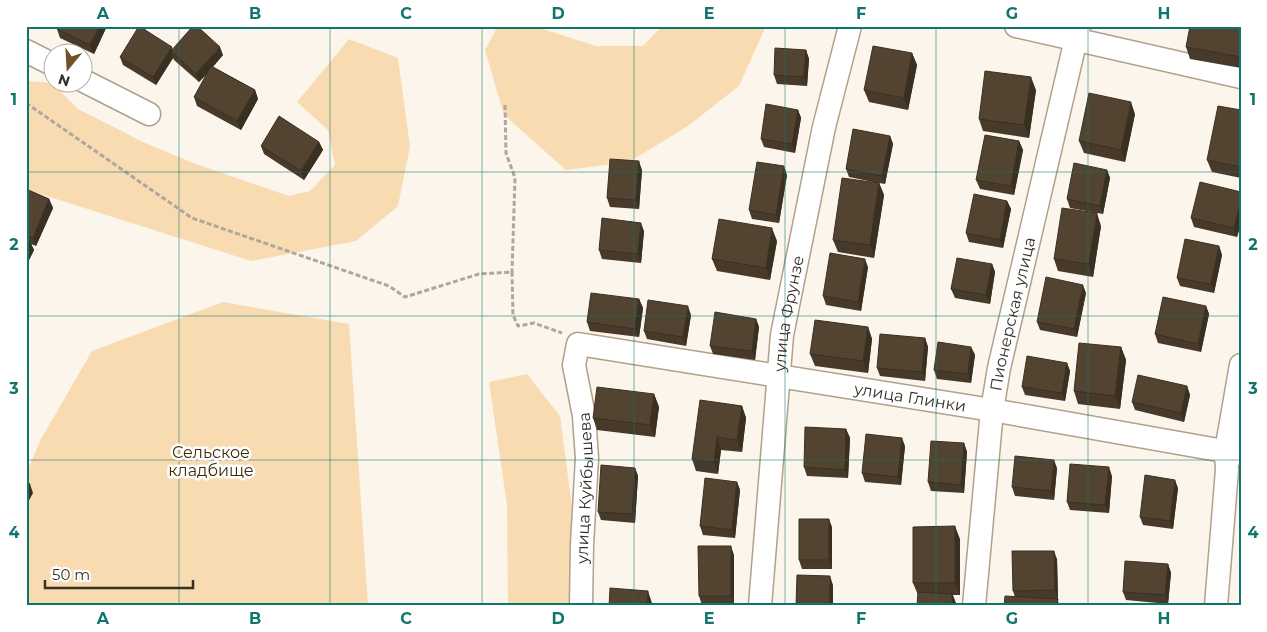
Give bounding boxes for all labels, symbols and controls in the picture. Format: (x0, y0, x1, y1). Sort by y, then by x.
text: A (96, 4, 110, 23)
text: B (249, 4, 261, 23)
text: C (400, 4, 412, 23)
text: D (551, 4, 565, 23)
text: E (704, 4, 714, 23)
text: F (856, 4, 866, 23)
text: G (1006, 4, 1018, 23)
text: H (1158, 4, 1170, 23)
north arrow (42, 42, 92, 92)
text: N (56, 70, 72, 91)
text: 1 (11, 90, 17, 109)
text: 1 (1250, 90, 1256, 109)
text: 2 (9, 235, 19, 254)
street label: Пионерская улица (986, 235, 1039, 392)
text: 2 (1248, 235, 1258, 254)
street label: улица Фрунзе (770, 254, 808, 373)
text: 3 (8, 379, 19, 398)
street label: улица Глинки (852, 379, 967, 416)
text: 3 (1247, 379, 1258, 398)
street label: улица Куйбышева (573, 412, 597, 565)
park label: Сельское кладбище (168, 443, 254, 480)
text: 4 (8, 523, 20, 542)
text: 4 (1247, 523, 1259, 542)
scale bar (45, 557, 192, 589)
text: 50 m (52, 565, 90, 584)
text: A (96, 609, 110, 628)
text: B (249, 609, 261, 628)
text: C (400, 609, 412, 628)
text: D (551, 609, 565, 628)
text: E (704, 609, 714, 628)
text: F (856, 609, 866, 628)
text: G (1006, 609, 1018, 628)
text: H (1158, 609, 1170, 628)

